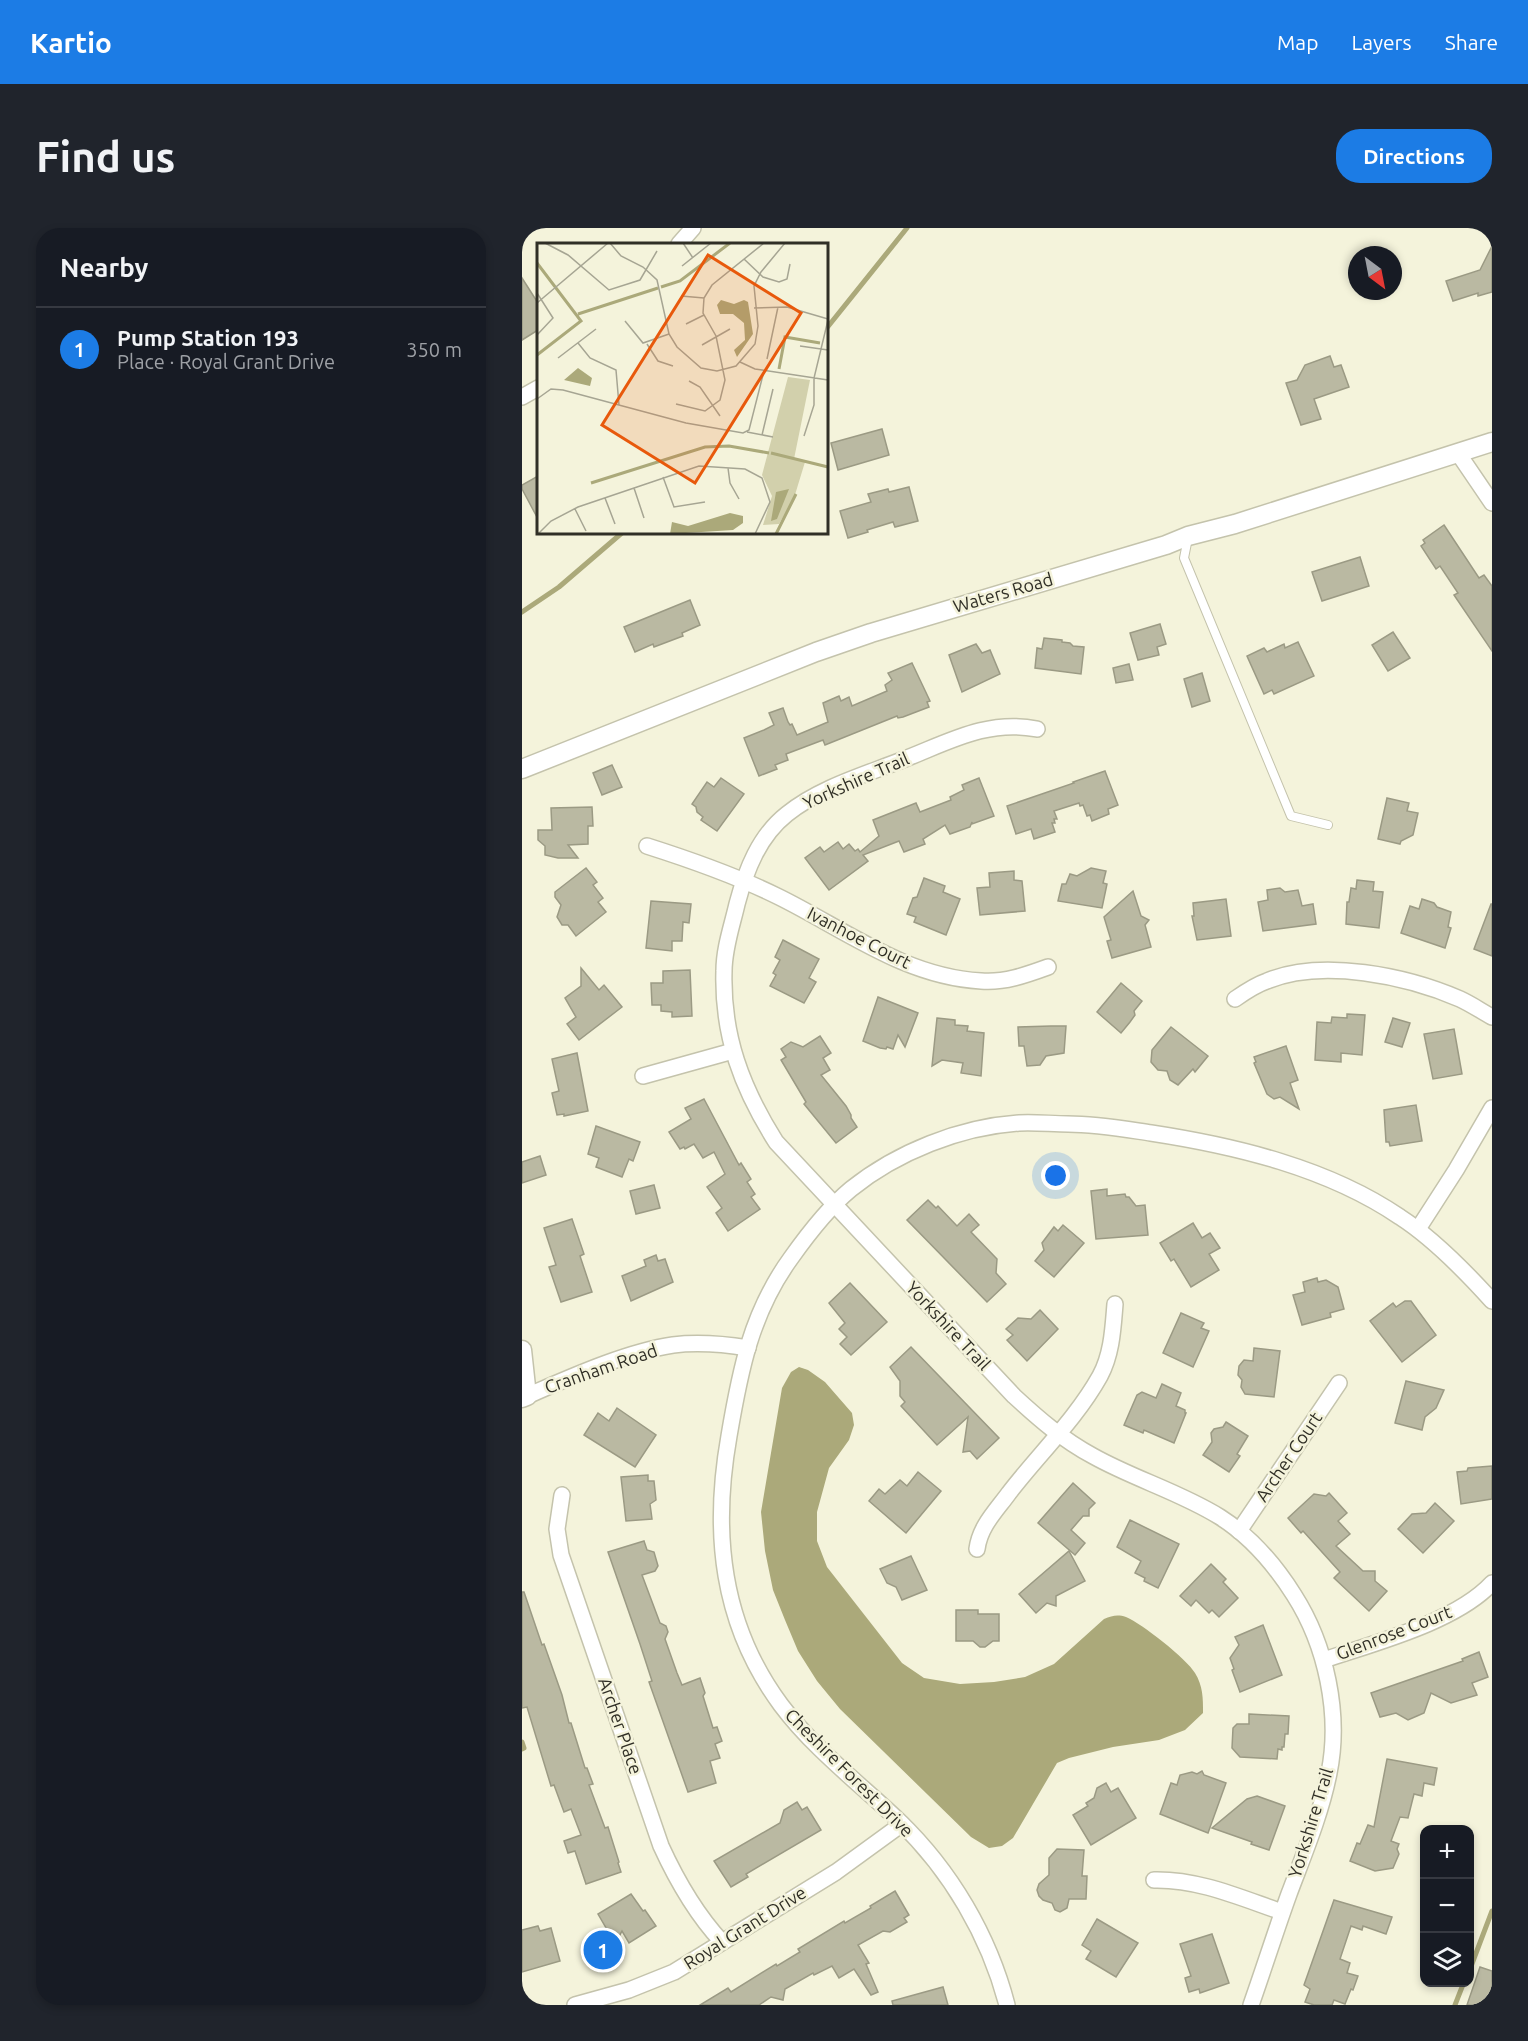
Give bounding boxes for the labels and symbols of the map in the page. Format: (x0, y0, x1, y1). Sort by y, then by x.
inset map (537, 243, 828, 534)
north arrow (1348, 246, 1402, 300)
street label: Waters Road (951, 568, 1055, 616)
street label: Yorkshire Trail (799, 748, 912, 812)
street label: Ivanhoe Court (804, 902, 915, 972)
your location (1041, 1161, 1070, 1190)
street label: Yorkshire Trail (903, 1277, 995, 1374)
street label: Cranham Road (542, 1339, 660, 1397)
street label: Archer Court (1251, 1408, 1325, 1505)
street label: Glenrose Court (1333, 1601, 1454, 1663)
street label: Archer Place (595, 1675, 647, 1777)
street label: Cheshire Forest Drive (782, 1704, 918, 1840)
street label: Yorkshire Trail (1284, 1765, 1336, 1880)
street label: Royal Grant Drive (680, 1881, 809, 1973)
pin: 1 (584, 1928, 622, 1972)

